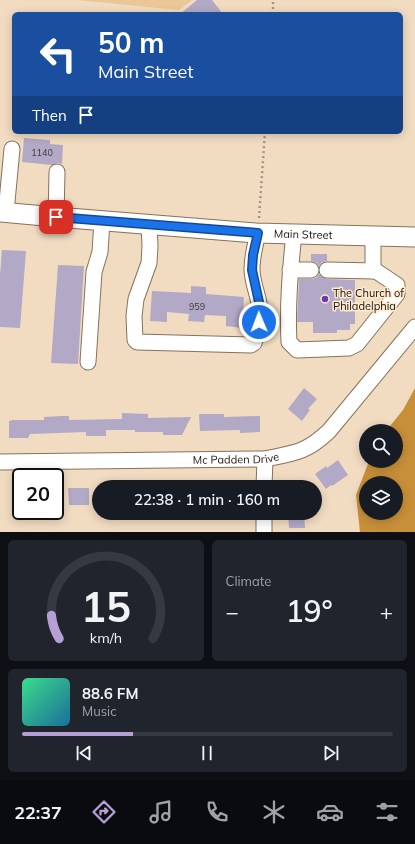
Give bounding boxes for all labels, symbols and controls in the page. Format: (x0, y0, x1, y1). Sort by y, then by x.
text: 50 m (98, 25, 164, 60)
icon: left (32, 28, 84, 80)
text: Main Street (98, 60, 194, 83)
icon: arrive (75, 104, 97, 126)
text: Then (32, 106, 67, 125)
house number: 1140 (31, 147, 53, 158)
pin (39, 200, 73, 234)
icon: arrive (45, 206, 67, 228)
street label: Main Street (274, 226, 333, 242)
place label: The Church of Philadelphia (333, 286, 404, 313)
marker: The Church of Philadelphia (320, 294, 330, 304)
house number: 959 (189, 301, 205, 312)
position arrow (238, 301, 280, 343)
map controls (359, 424, 403, 520)
button: search (359, 424, 403, 468)
street label: Mc Padden Drive (193, 449, 280, 467)
speed limit sign: 20 (12, 468, 64, 520)
button: layers (359, 476, 403, 520)
text: 22:38 · 1 min · 160 m (134, 490, 280, 509)
text: Climate (226, 573, 271, 589)
text: 15 (81, 579, 131, 631)
text: 19° (286, 592, 333, 630)
text: − (226, 598, 239, 626)
text: + (380, 598, 393, 626)
text: km/h (90, 628, 122, 646)
text: 88.6 FM (82, 684, 138, 703)
text: Music (82, 703, 117, 719)
icon: previous (73, 742, 95, 764)
icon: pause (196, 742, 218, 764)
icon: next (320, 742, 342, 764)
icon: directions (90, 798, 118, 826)
icon: music (147, 798, 175, 826)
icon: phone (203, 798, 231, 826)
icon: climate (260, 798, 288, 826)
icon: car (316, 798, 344, 826)
icon: filters (373, 798, 401, 826)
text: 22:37 (14, 801, 62, 824)

